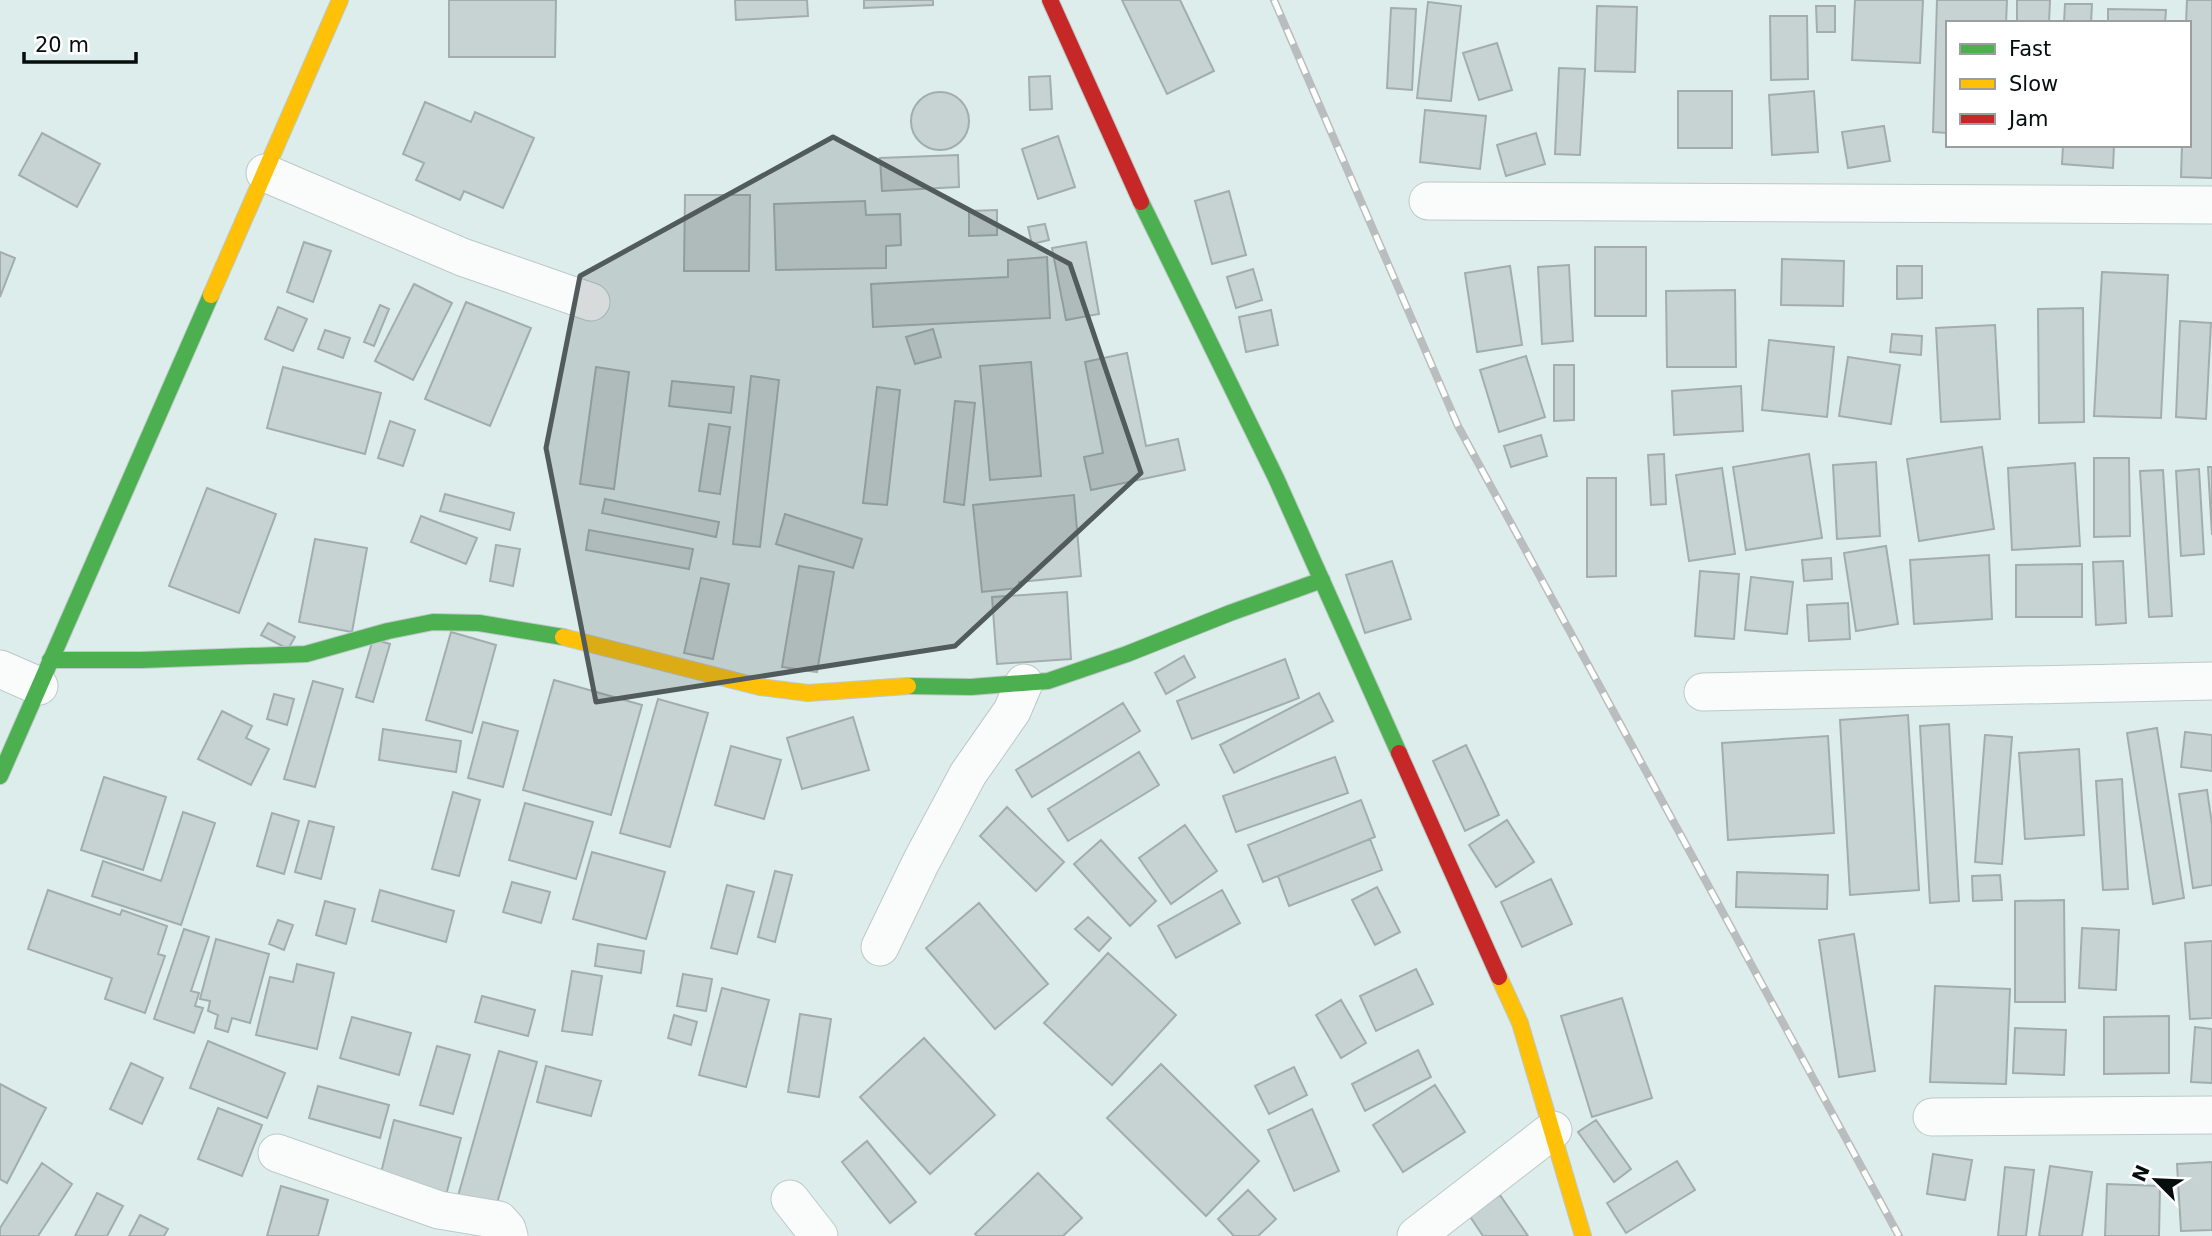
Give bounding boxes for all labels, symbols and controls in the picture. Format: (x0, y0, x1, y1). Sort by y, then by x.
scale bar (24, 21, 136, 65)
legend (1946, 21, 2191, 147)
text: 20 m (35, 33, 89, 57)
text: Fast (2009, 37, 2051, 61)
text: Slow (2009, 72, 2058, 96)
text: Jam (2007, 107, 2049, 131)
north arrow (2121, 1145, 2191, 1215)
text: N (2127, 1161, 2154, 1185)

